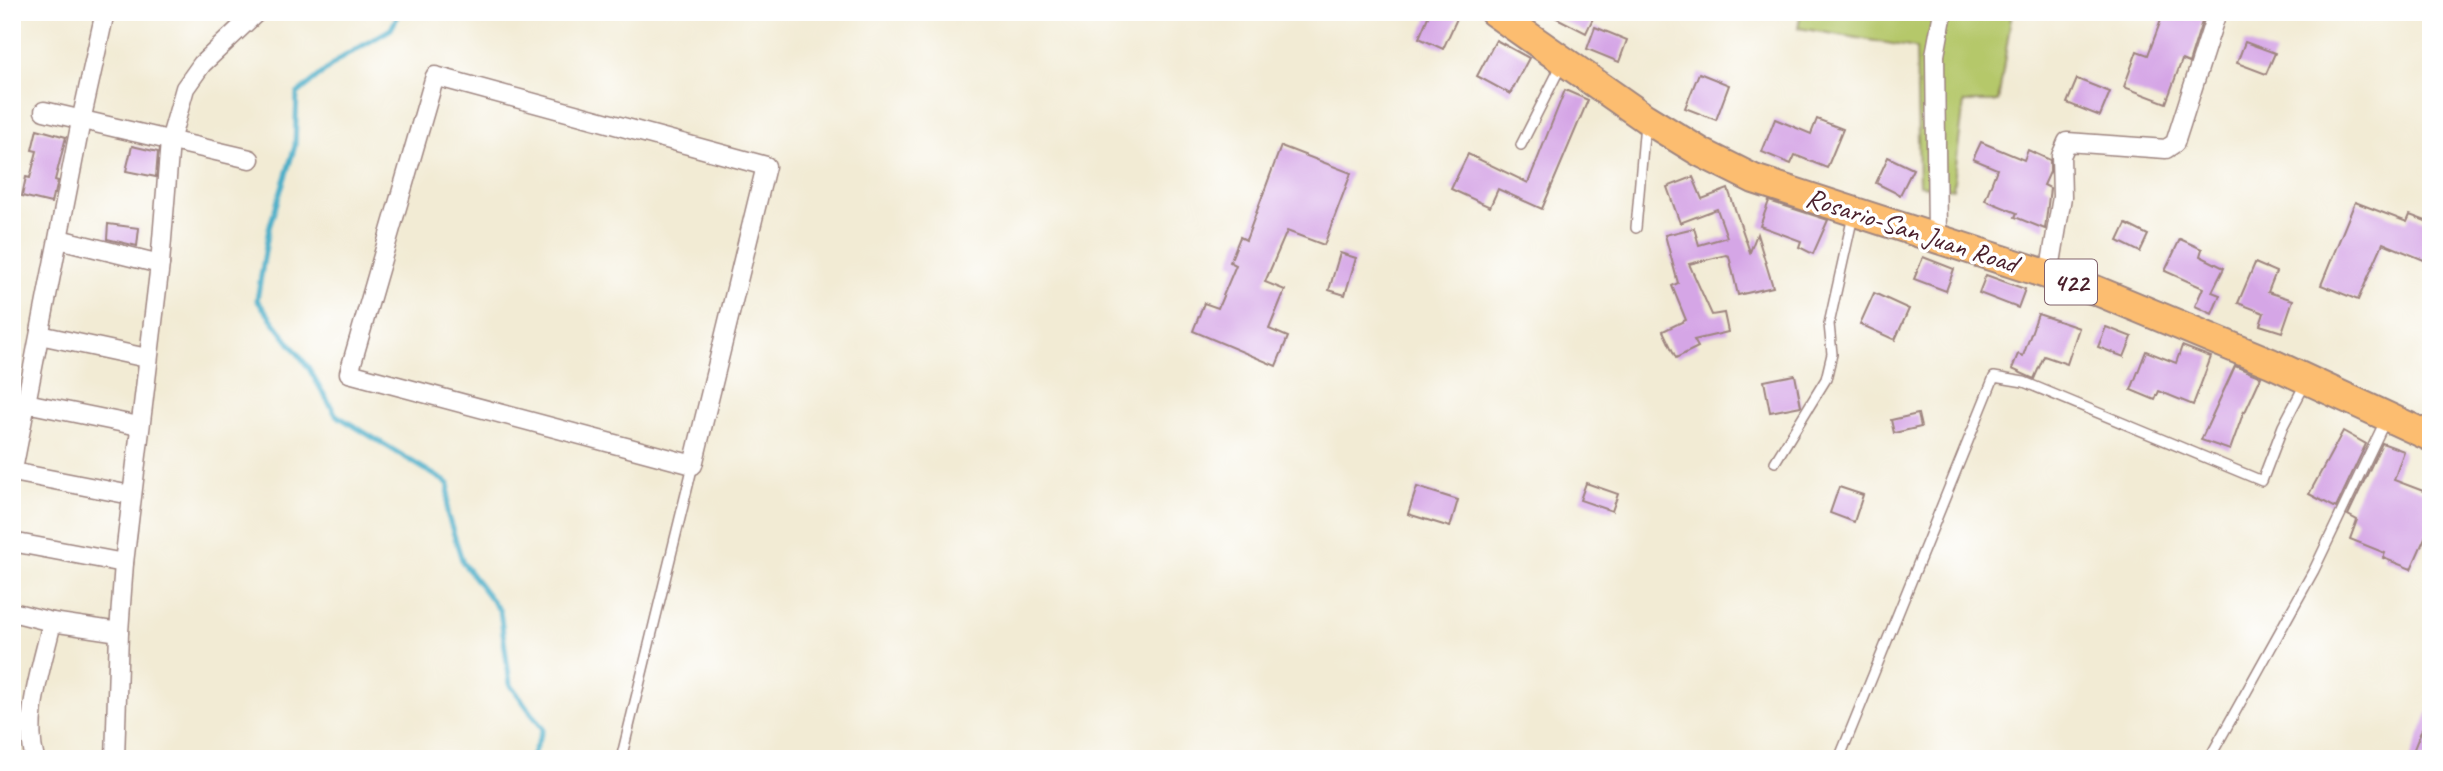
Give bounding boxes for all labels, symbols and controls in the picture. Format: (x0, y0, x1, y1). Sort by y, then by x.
street label: Rosario-San Juan Road (1802, 179, 2026, 282)
road number: 422 (2045, 260, 2097, 304)

